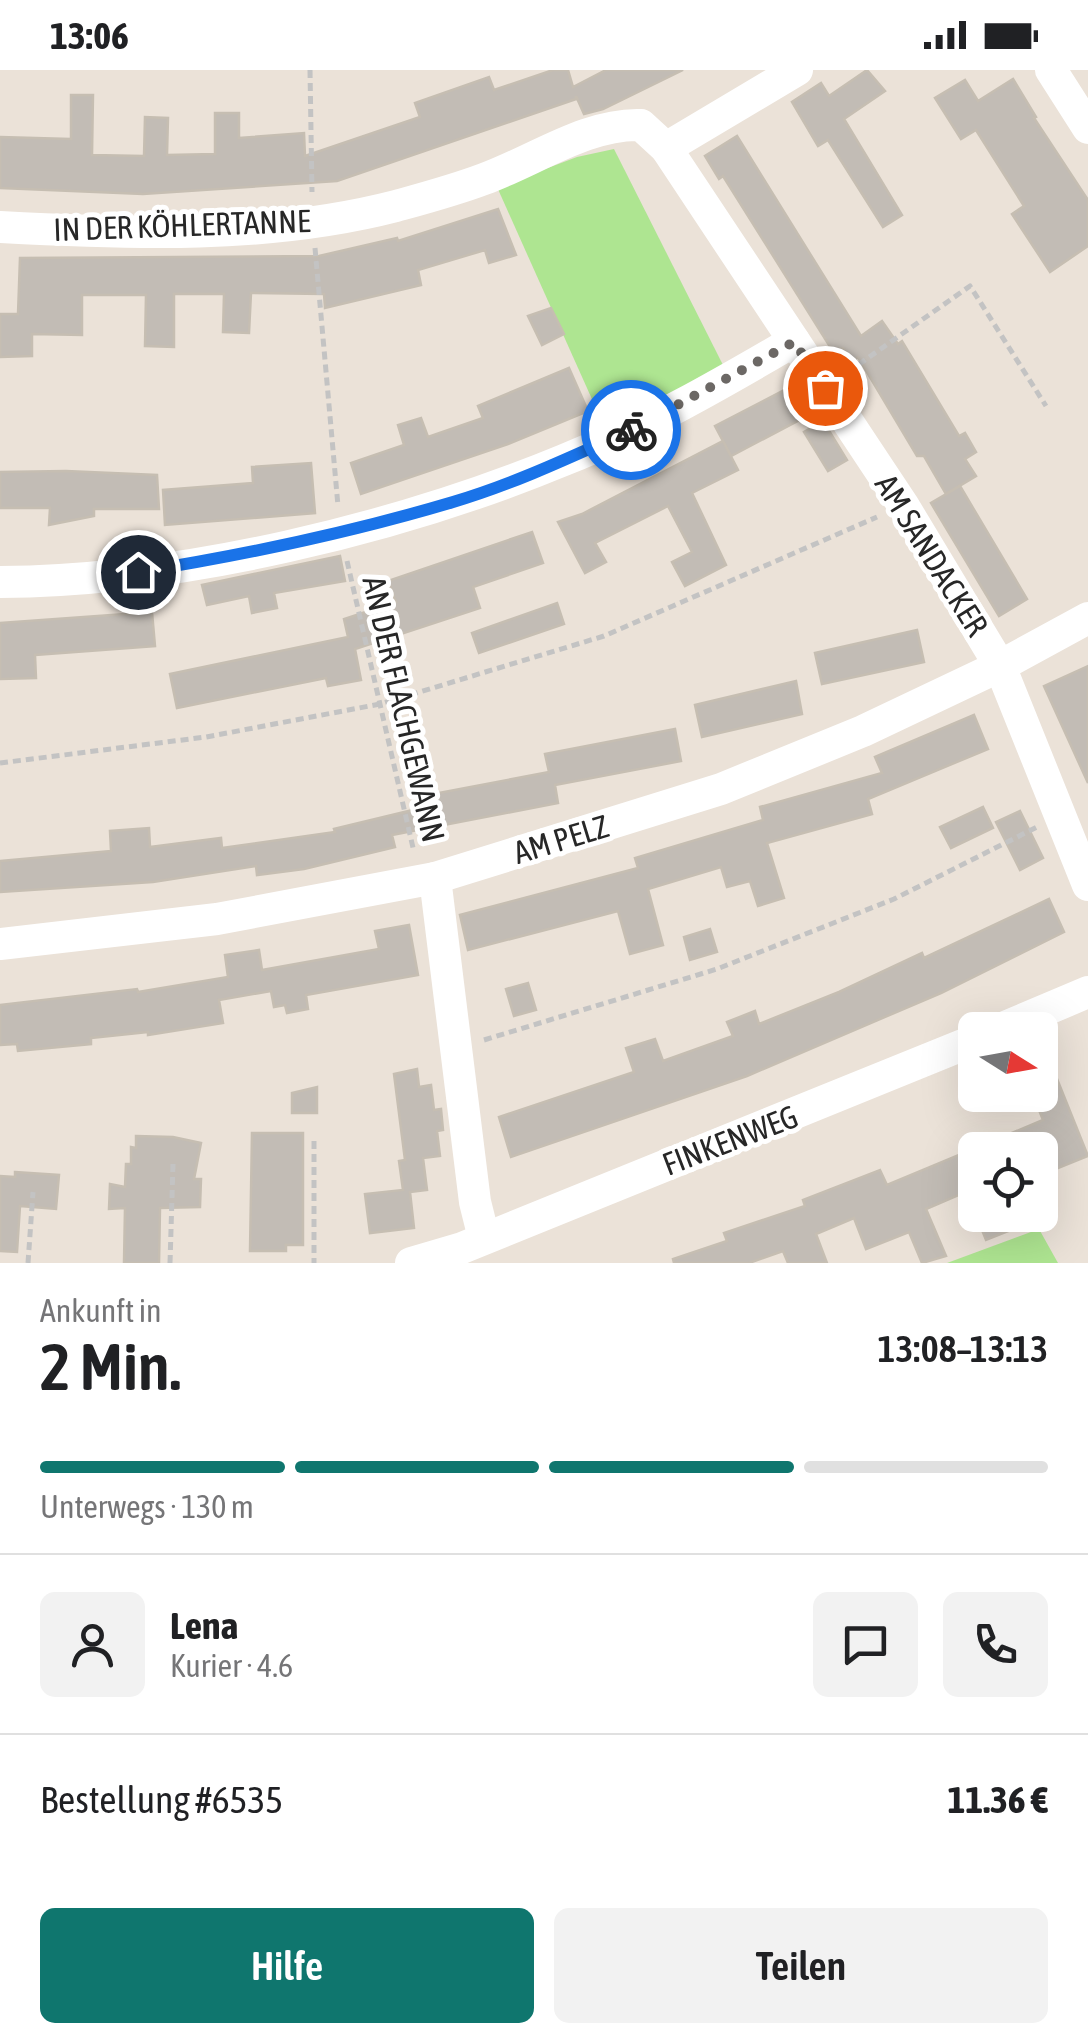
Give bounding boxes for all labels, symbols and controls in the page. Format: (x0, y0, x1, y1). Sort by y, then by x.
text: 13:06 (50, 14, 129, 57)
street label: IN DER KÖHLERTANNE (53, 202, 312, 248)
pin (783, 346, 868, 431)
icon: bag (798, 361, 853, 416)
courier (581, 380, 681, 480)
icon: bike (604, 403, 659, 458)
street label: AM SANDACKER (868, 468, 996, 642)
pin (96, 530, 181, 615)
icon: home (111, 545, 166, 600)
street label: AN DER FLACHGEWANN (355, 573, 453, 845)
street label: AM PELZ (509, 807, 613, 871)
north arrow (958, 1012, 1058, 1112)
map controls (958, 1012, 1058, 1232)
street label: FINKENWEG (657, 1097, 803, 1183)
button: locate (958, 1132, 1058, 1232)
text: Ankunft in (40, 1292, 162, 1329)
text: 13:08–13:13 (878, 1327, 1048, 1370)
text: 2 Min. (40, 1329, 181, 1404)
text: Unterwegs · 130 m (40, 1488, 254, 1525)
button: person (40, 1592, 145, 1697)
button: chat (813, 1592, 918, 1697)
button: phone (943, 1592, 1048, 1697)
text: Lena (170, 1604, 238, 1647)
text: Kurier · 4.6 (170, 1647, 293, 1684)
text: Bestellung #6535 (40, 1778, 283, 1821)
text: 11.36 € (947, 1778, 1048, 1821)
button: Hilfe (40, 1908, 534, 2023)
button: Teilen (554, 1908, 1048, 2023)

